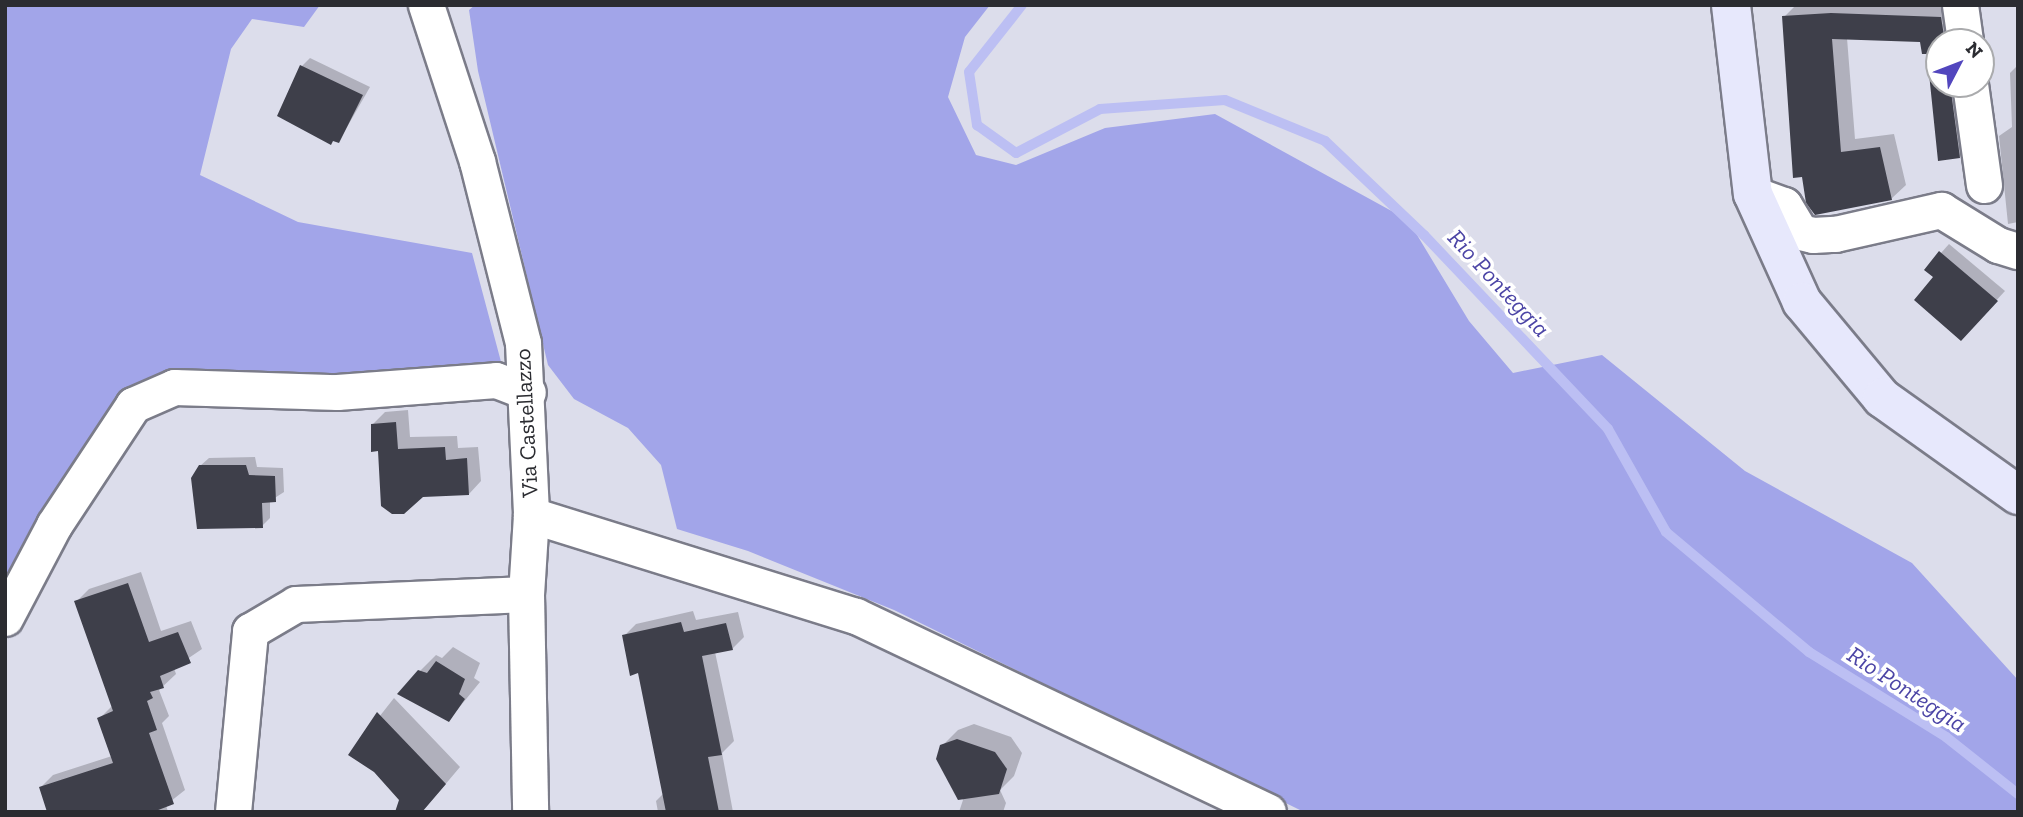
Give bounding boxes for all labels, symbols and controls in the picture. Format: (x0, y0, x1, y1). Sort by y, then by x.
north arrow (1925, 28, 1995, 98)
text: N (1961, 37, 1988, 63)
water label: Rio Ponteggia (1442, 223, 1556, 343)
street label: Via Castellazzo (508, 348, 544, 498)
water label: Rio Ponteggia (1842, 640, 1972, 738)

